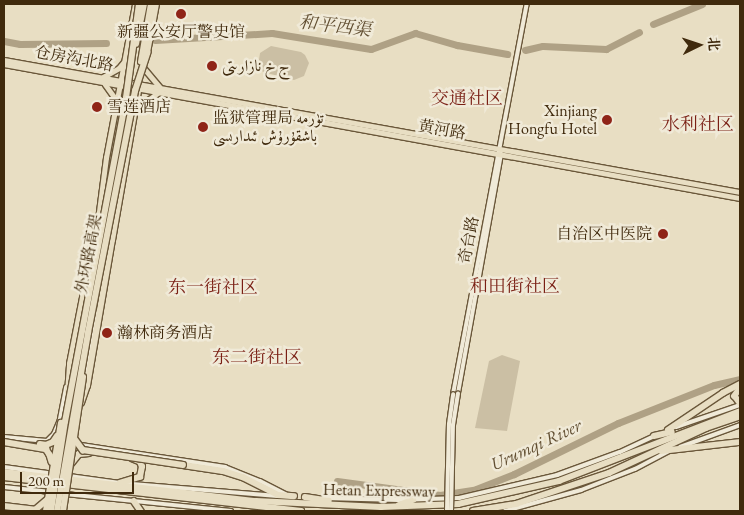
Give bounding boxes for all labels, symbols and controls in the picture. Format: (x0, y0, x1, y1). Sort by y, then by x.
marker: 新疆公安厅警史馆 (175, 8, 187, 20)
water label: 和平西渠 (298, 11, 372, 41)
north arrow (674, 20, 724, 70)
place label: 新疆公安厅警史馆 (117, 22, 245, 42)
text: 北 (704, 36, 723, 52)
street label: 仓房沟北路 (33, 43, 115, 75)
place label: ج خ نازارىتى (222, 56, 289, 76)
marker: ج خ نازارىتى (206, 60, 218, 72)
district label: 交通社区 (431, 87, 503, 109)
place label: 雪莲酒店 (107, 97, 171, 117)
marker: 雪莲酒店 (91, 101, 103, 113)
place label: Xinjiang Hongfu Hotel (508, 101, 597, 139)
place label: 监狱管理局 تۈرمە باشقۇرۇش ئىدارىسى (213, 108, 323, 146)
district label: 水利社区 (662, 113, 734, 135)
marker: Xinjiang Hongfu Hotel (601, 114, 613, 126)
street label: 黄河路 (417, 116, 467, 144)
marker: 监狱管理局 تۈرمە باشقۇرۇش ئىدارىسى (197, 121, 209, 133)
street label: 外环路高架 (72, 213, 106, 295)
street label: 奇台路 (455, 215, 483, 265)
place label: 自治区中医院 (556, 224, 652, 244)
marker: 自治区中医院 (656, 227, 670, 241)
district label: 和田街社区 (470, 275, 560, 297)
district label: 东一街社区 (168, 276, 258, 298)
place label: 瀚林商务酒店 (117, 323, 213, 343)
marker: 瀚林商务酒店 (101, 327, 113, 339)
district label: 东二街社区 (212, 346, 302, 368)
water label: Urumqi River (487, 415, 585, 475)
scale bar (22, 462, 136, 494)
text: 200 m (28, 471, 64, 490)
street label: Hetan Expressway (323, 480, 435, 502)

